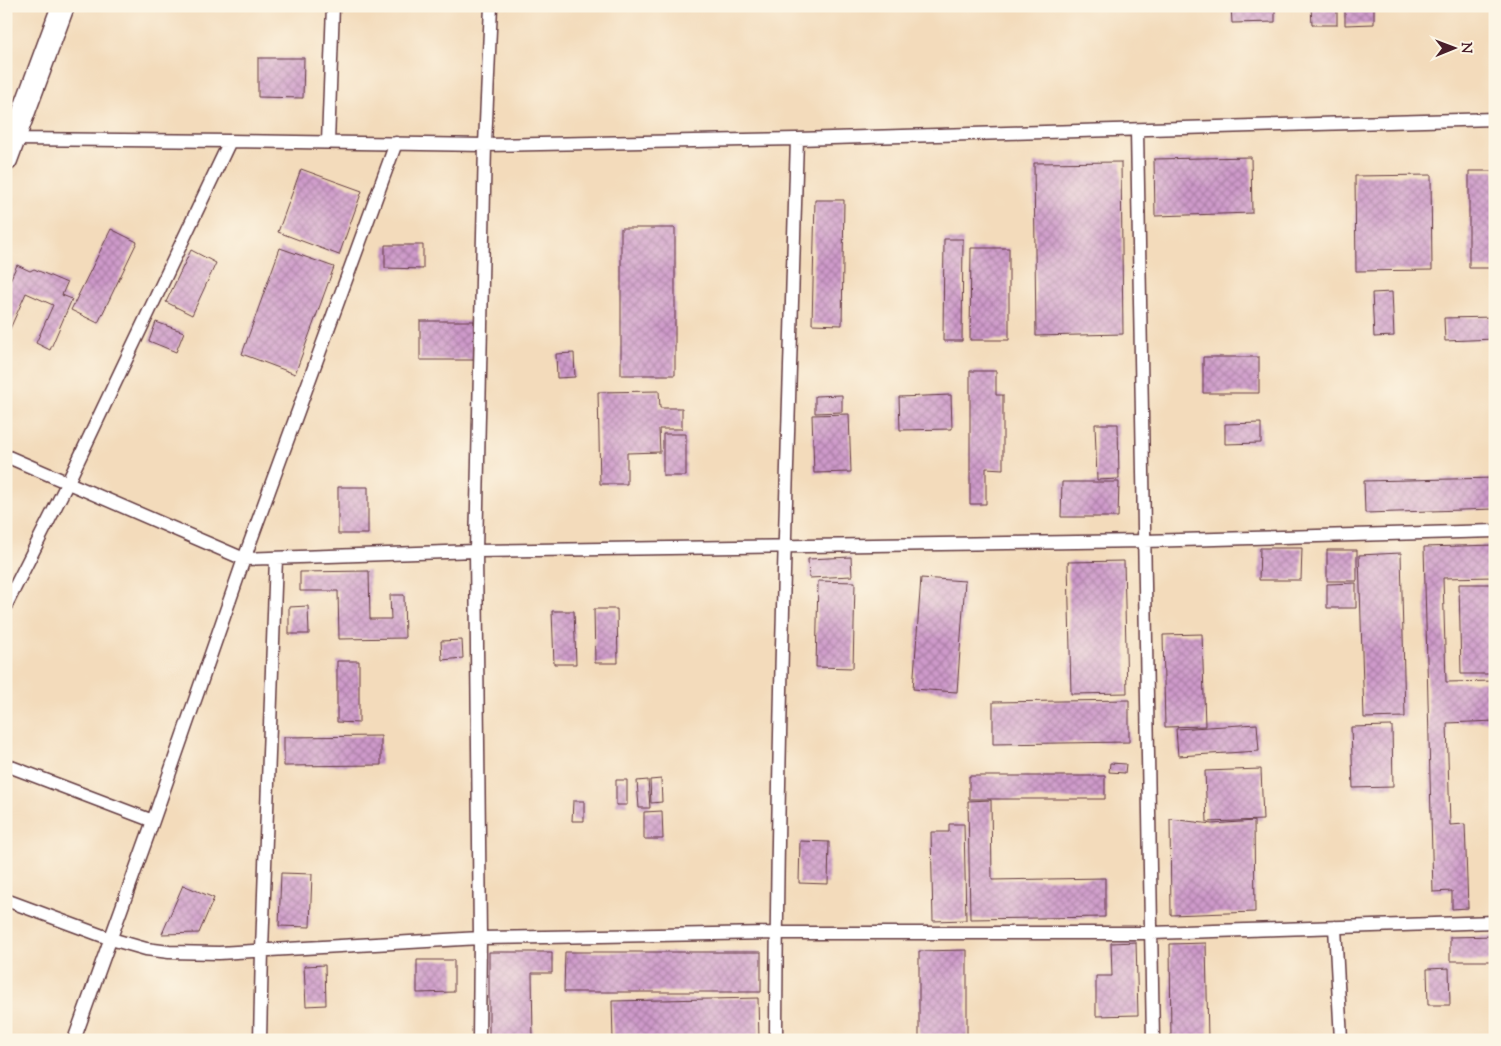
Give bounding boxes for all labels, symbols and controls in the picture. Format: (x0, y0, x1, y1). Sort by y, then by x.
north arrow (1428, 22, 1478, 72)
text: N (1455, 42, 1475, 54)

